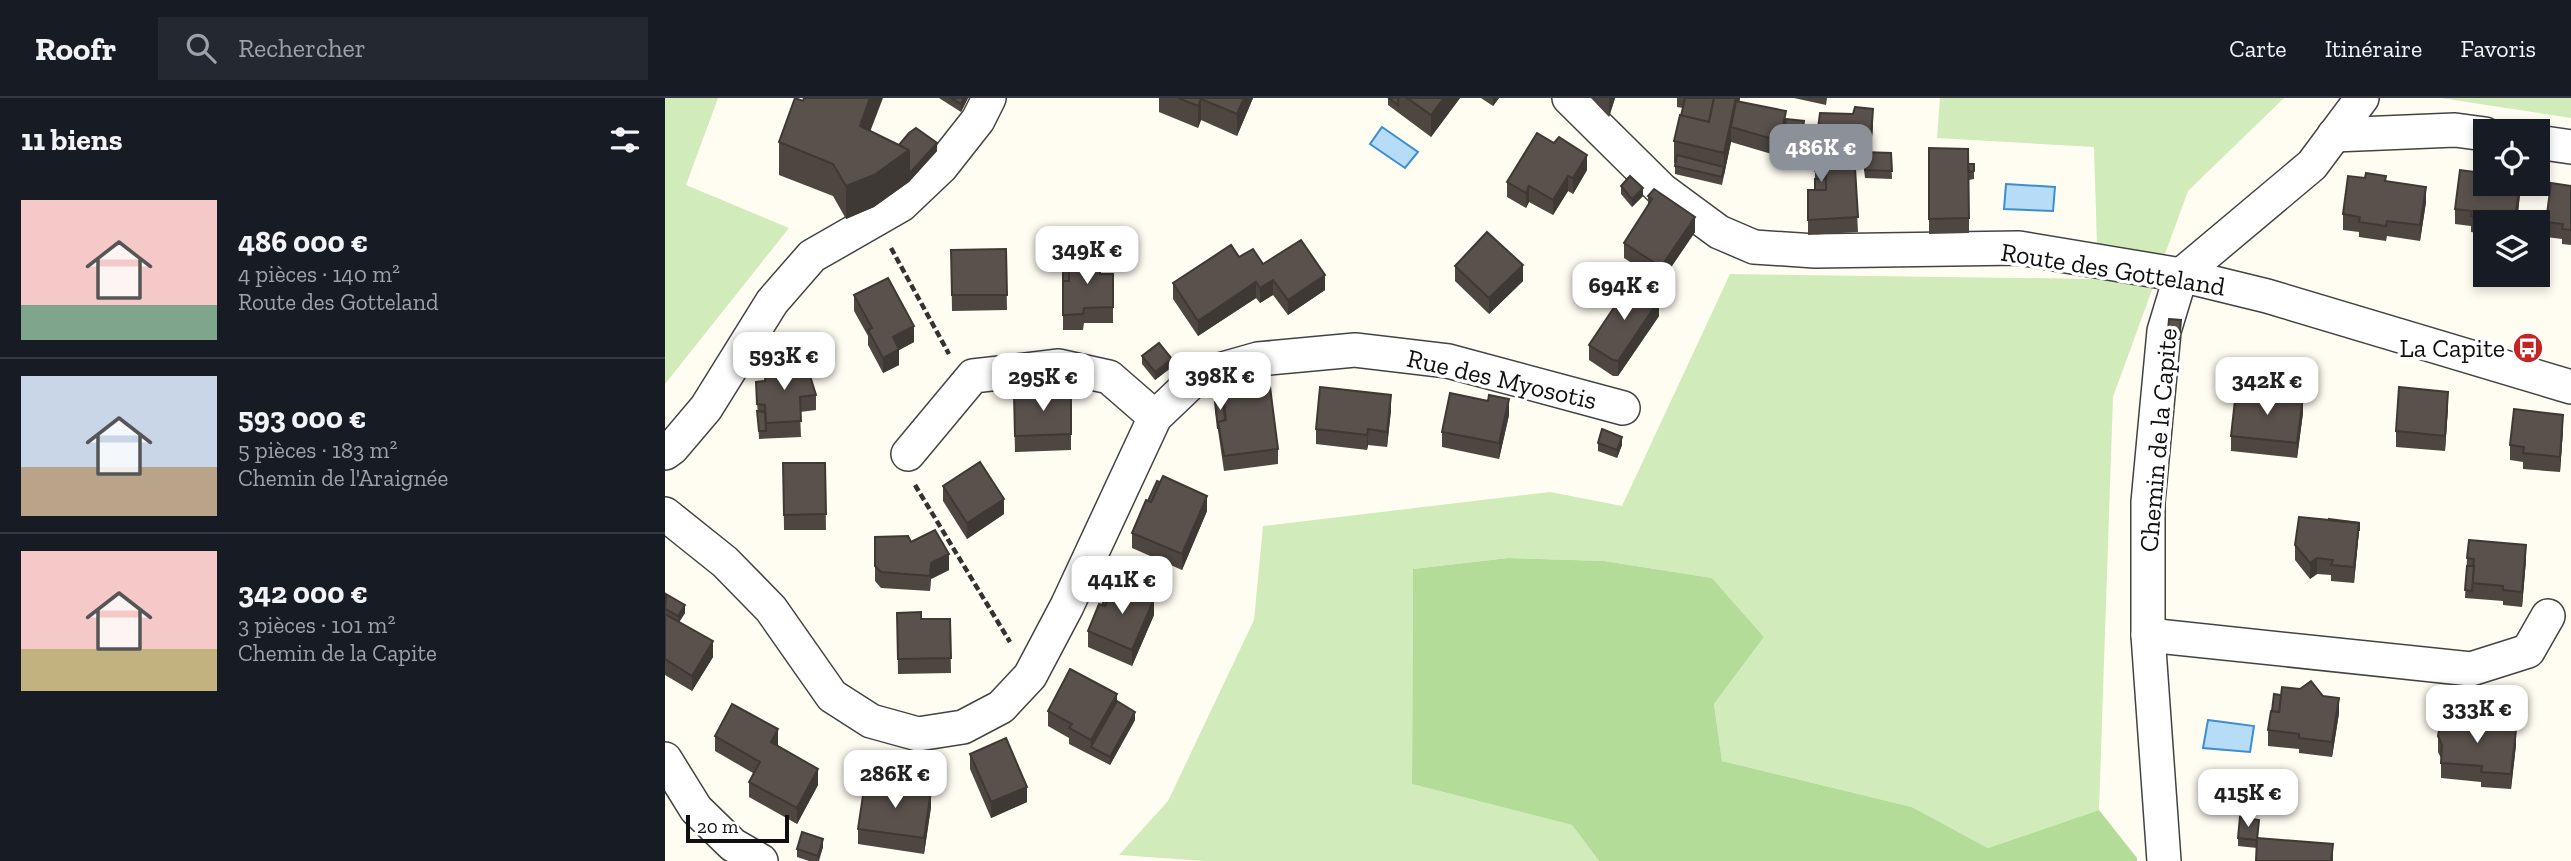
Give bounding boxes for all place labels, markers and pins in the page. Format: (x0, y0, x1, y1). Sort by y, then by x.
pin: 486K € (1764, 125, 1878, 184)
pin: 349K € (1030, 226, 1144, 286)
pin: 694K € (1567, 262, 1681, 322)
bus stop icon: La Capite (2511, 331, 2545, 365)
pin: 593K € (727, 332, 841, 392)
place label: La Capite (2400, 332, 2505, 364)
pin: 398K € (1163, 352, 1277, 412)
pin: 295K € (986, 354, 1100, 413)
pin: 342K € (2210, 358, 2324, 417)
pin: 441K € (1065, 556, 1179, 616)
pin: 333K € (2420, 686, 2534, 745)
pin: 286K € (838, 750, 952, 810)
pin: 415K € (2191, 770, 2305, 829)

